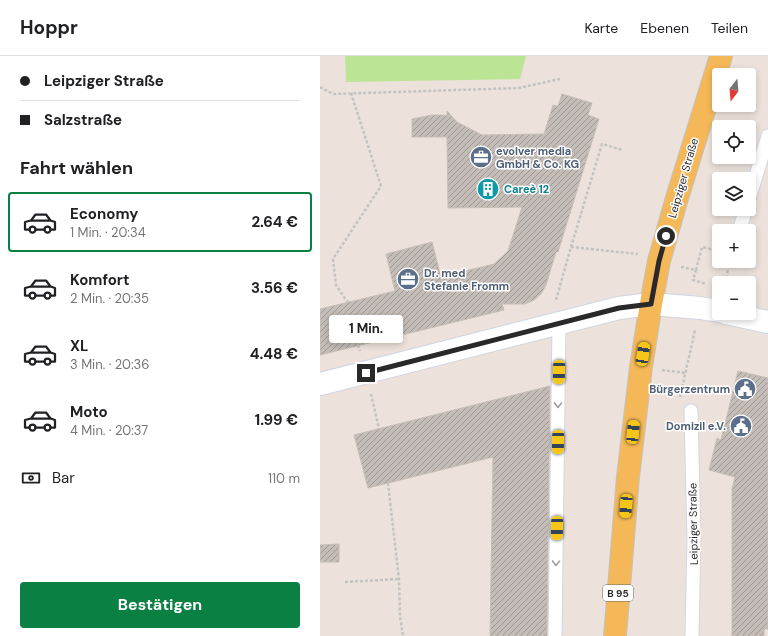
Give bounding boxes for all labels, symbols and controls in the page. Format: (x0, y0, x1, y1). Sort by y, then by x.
text: Hoppr (20, 15, 78, 40)
text: Karte (584, 19, 618, 37)
text: Ebenen (640, 19, 689, 37)
text: Teilen (711, 19, 748, 37)
north arrow (712, 68, 756, 112)
map controls (712, 68, 756, 320)
text: Leipziger Straße (44, 71, 164, 91)
text: Salzstraße (44, 110, 122, 130)
button: locate (712, 120, 756, 164)
street label: Leipziger Straße (665, 137, 701, 219)
office icon: evolver media GmbH & Co. KG (468, 144, 494, 170)
place label: evolver media GmbH & Co. KG (496, 144, 579, 171)
text: Fahrt wählen (20, 156, 133, 180)
button: layers (712, 172, 756, 216)
building icon: Careè 12 (475, 176, 501, 202)
place label: Careè 12 (504, 182, 549, 196)
icon: car (22, 204, 58, 240)
text: Economy (70, 204, 138, 224)
text: 2.64 € (251, 212, 298, 232)
text: 1 Min. · 20:34 (70, 224, 146, 241)
button: + (712, 224, 756, 268)
route start (657, 227, 675, 245)
office icon: Dr. med Stefanie Fromm (395, 266, 421, 292)
place label: Dr. med Stefanie Fromm (424, 266, 509, 293)
icon: car (22, 270, 58, 306)
text: Komfort (70, 270, 129, 290)
button: − (712, 276, 756, 320)
text: 3.56 € (251, 278, 298, 298)
text: 2 Min. · 20:35 (70, 290, 149, 307)
callout: 1 Min. (329, 315, 403, 343)
text: 1 Min. (349, 320, 383, 337)
icon: car (22, 336, 58, 372)
text: XL (70, 336, 88, 356)
car (635, 341, 651, 367)
text: 4.48 € (250, 344, 298, 364)
text: 3 Min. · 20:36 (70, 356, 149, 373)
car (553, 360, 565, 384)
route end (357, 364, 375, 382)
public building icon: Bürgerzentrum (732, 376, 758, 402)
place label: Bürgerzentrum (649, 382, 730, 396)
icon: car (22, 402, 58, 438)
text: Moto (70, 402, 108, 422)
one-way arrow (554, 402, 562, 408)
text: 1.99 € (255, 410, 298, 430)
public building icon: Domizil e.V. (728, 413, 754, 439)
car (626, 419, 640, 445)
place label: Domizil e.V. (666, 419, 726, 433)
text: 4 Min. · 20:37 (70, 422, 148, 439)
car (552, 430, 564, 454)
icon: cash (20, 467, 42, 489)
text: Bar (52, 468, 75, 488)
text: 110 m (268, 470, 300, 487)
street label: Leipziger Straße (685, 483, 701, 565)
car (619, 494, 633, 518)
car (551, 516, 563, 540)
one-way arrow (552, 560, 560, 566)
button: Bestätigen (20, 582, 300, 628)
road number: B 95 (603, 585, 633, 601)

